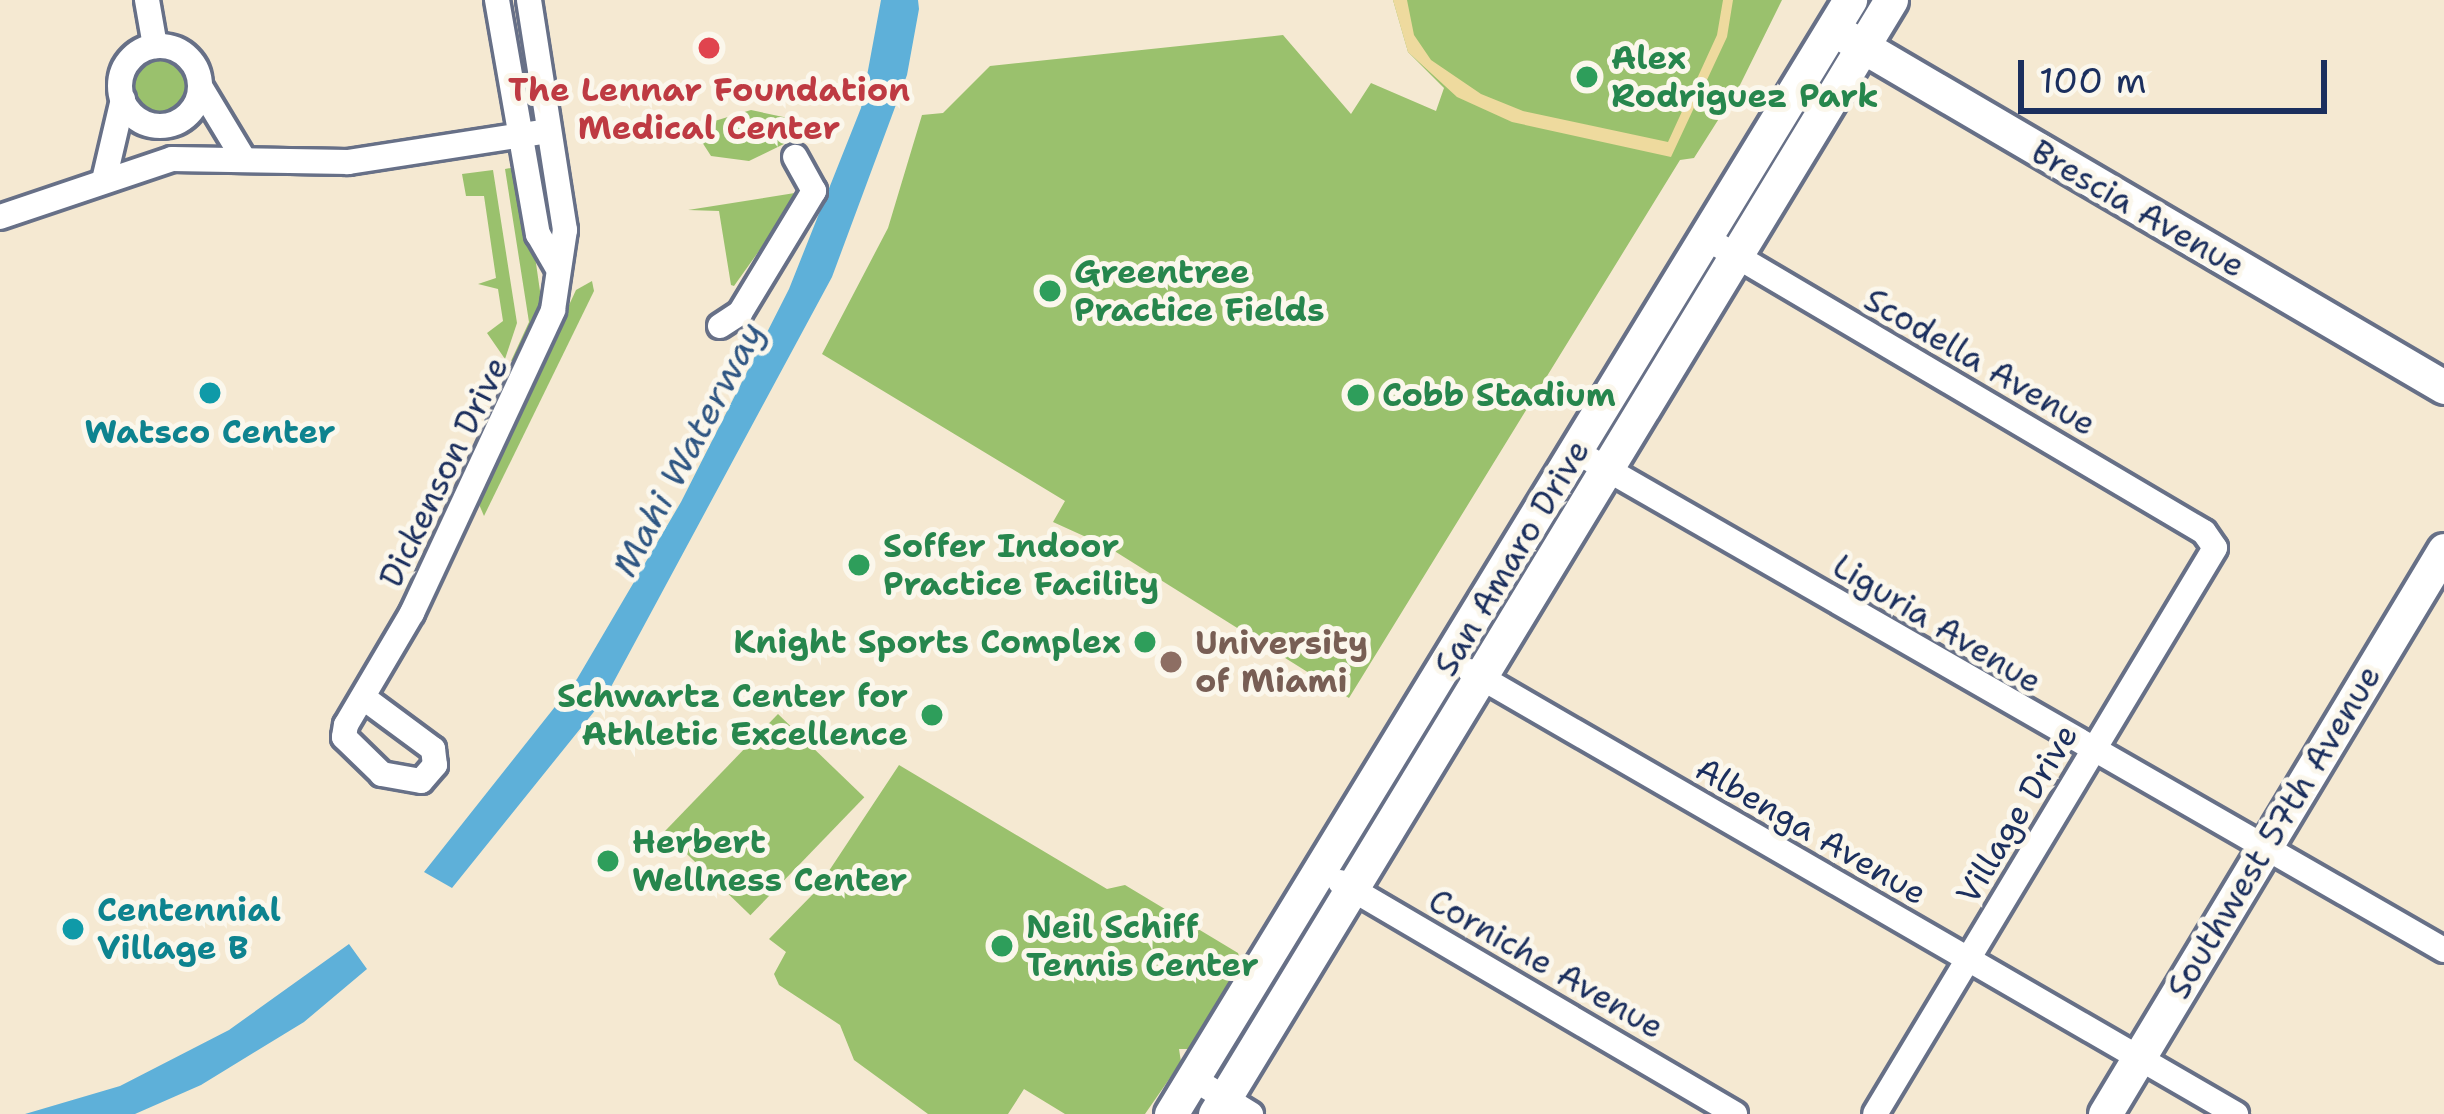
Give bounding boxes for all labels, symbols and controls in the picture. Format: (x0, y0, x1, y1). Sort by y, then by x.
marker: The Lennar Foundation Medical Center (693, 32, 725, 64)
scale bar (2024, 36, 2333, 110)
place label: Alex Rodriguez Park (1611, 38, 1879, 116)
text: 100 m (2039, 56, 2147, 105)
marker: Alex Rodriguez Park (1574, 64, 1600, 90)
place label: The Lennar Foundation Medical Center (508, 70, 910, 148)
street label: Brescia Avenue (2024, 132, 2252, 286)
place label: Greentree Practice Fields (1074, 252, 1325, 330)
marker: Greentree Practice Fields (1037, 278, 1063, 304)
street label: Scodella Avenue (1857, 280, 2103, 444)
water label: Mahi Waterway (603, 314, 773, 584)
street label: Dickenson Drive (371, 350, 517, 594)
place label: Cobb Stadium (1382, 375, 1616, 415)
marker: Watsco Center (197, 380, 223, 406)
marker: Cobb Stadium (1345, 382, 1371, 408)
place label: Watsco Center (85, 412, 335, 452)
street label: San Amaro Drive (1426, 433, 1598, 683)
place label: Soffer Indoor Practice Facility (883, 526, 1159, 604)
street label: Liguria Avenue (1826, 546, 2048, 702)
marker: Soffer Indoor Practice Facility (846, 552, 872, 578)
place label: Knight Sports Complex (733, 622, 1121, 662)
place label: University of Miami (1195, 623, 1368, 701)
marker: Knight Sports Complex (1132, 629, 1158, 655)
marker: University of Miami (1158, 649, 1184, 675)
street label: Southwest 57th Avenue (2159, 658, 2389, 1006)
place label: Schwartz Center for Athletic Excellence (557, 676, 908, 754)
marker: Schwartz Center for Athletic Excellence (919, 702, 945, 728)
street label: Village Drive (1948, 717, 2086, 911)
street label: Albenga Avenue (1689, 749, 1933, 913)
place label: Herbert Wellness Center (632, 822, 907, 900)
marker: Herbert Wellness Center (595, 848, 621, 874)
street label: Corniche Avenue (1421, 881, 1671, 1047)
place label: Centennial Village B (97, 890, 281, 968)
place label: Neil Schiff Tennis Center (1026, 907, 1259, 985)
marker: Centennial Village B (60, 916, 86, 942)
marker: Neil Schiff Tennis Center (989, 933, 1015, 959)

